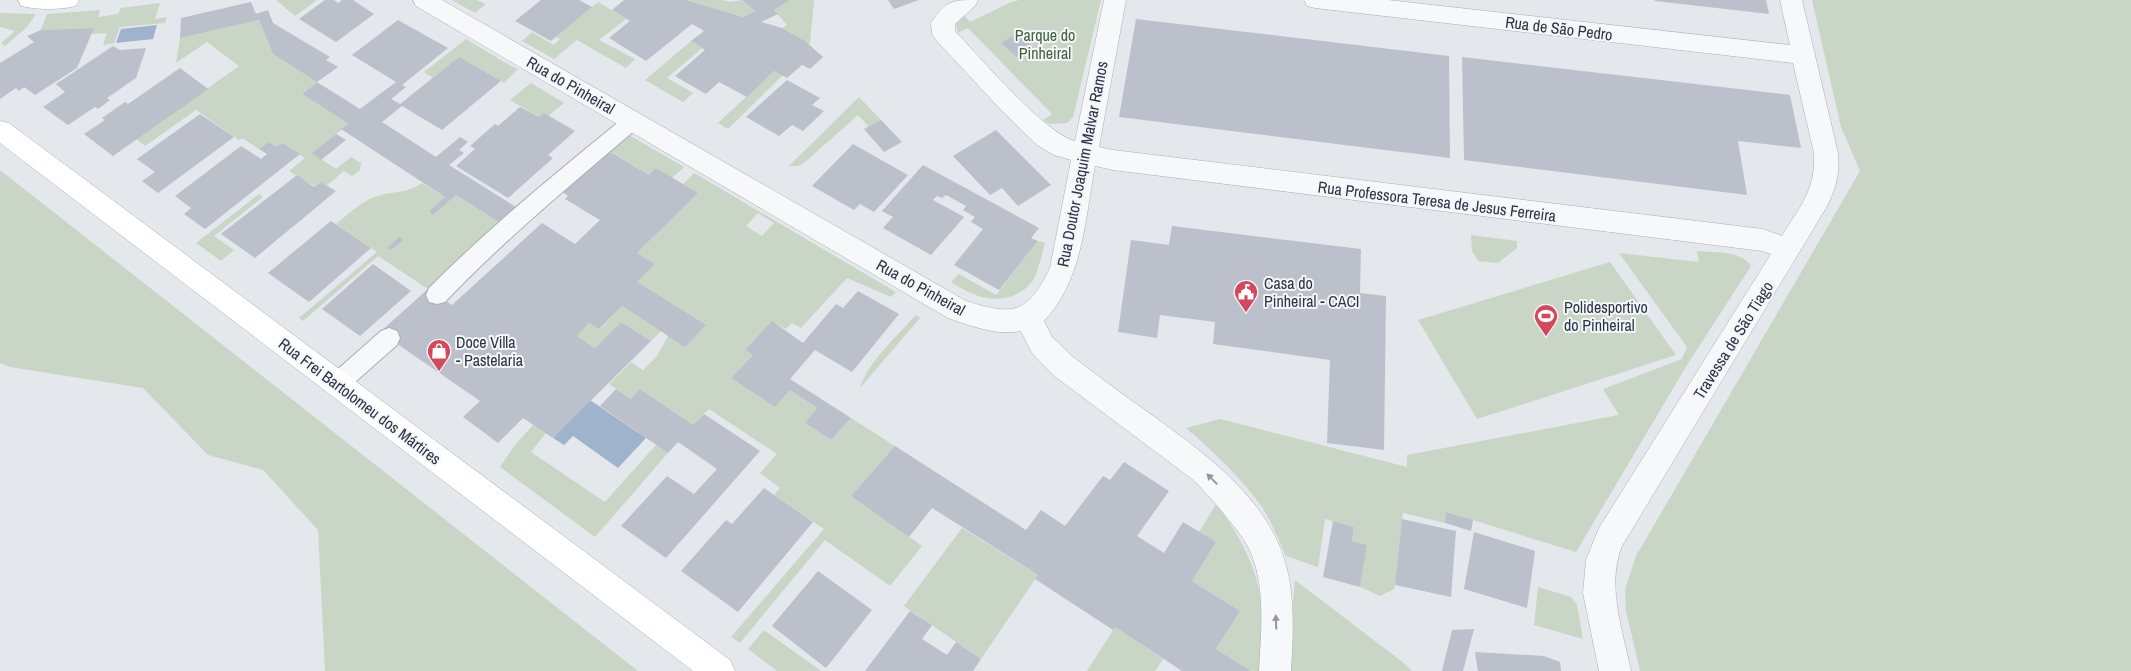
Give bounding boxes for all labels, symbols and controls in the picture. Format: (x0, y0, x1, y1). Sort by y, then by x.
street label: Rua de São Pedro (1504, 11, 1614, 45)
park label: Parque do Pinheiral (1015, 24, 1075, 64)
street label: Rua do Pinheiral (523, 51, 619, 119)
street label: Rua Doutor Joaquim Malvar Ramos (1051, 59, 1113, 269)
street label: Rua Professora Teresa de Jesus Ferreira (1317, 175, 1558, 227)
street label: Rua do Pinheiral (873, 254, 969, 321)
place label: Casa do Pinheiral - CACI (1264, 272, 1360, 312)
street label: Travessa de São Tiago (1688, 277, 1778, 403)
public building icon: Casa do Pinheiral - CACI (1233, 279, 1259, 313)
place label: Polidesportivo do Pinheiral (1564, 296, 1648, 336)
sports icon: Polidesportivo do Pinheiral (1533, 303, 1559, 337)
place label: Doce Villa - Pastelaria (456, 331, 524, 371)
street label: Rua Frei Bartolomeu dos Mártires (274, 333, 446, 469)
shop icon: Doce Villa - Pastelaria (426, 338, 452, 372)
one-way arrow (1207, 473, 1219, 485)
one-way arrow (1271, 614, 1279, 630)

